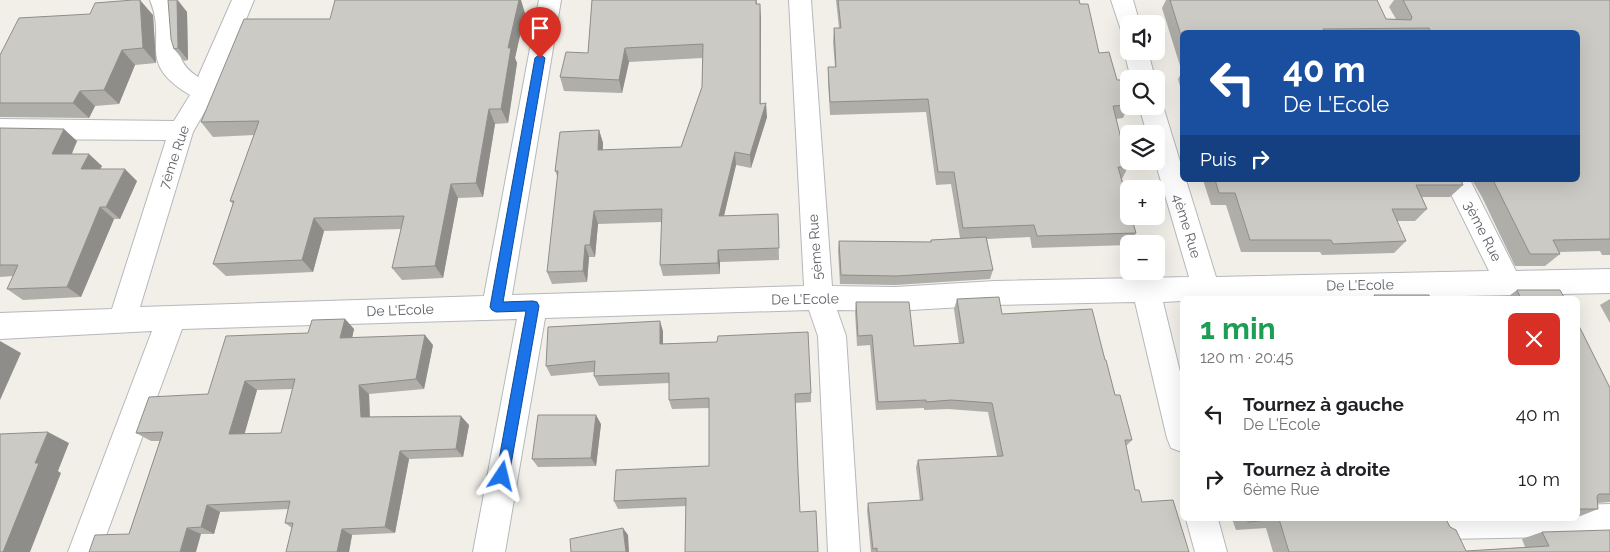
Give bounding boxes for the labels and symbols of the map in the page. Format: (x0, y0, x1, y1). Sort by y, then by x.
pin (519, 7, 561, 58)
street label: 7ème Rue (156, 123, 192, 191)
street label: 4ème Rue (1170, 192, 1204, 260)
street label: 3ème Rue (1461, 198, 1505, 264)
street label: 5ème Rue (805, 213, 825, 281)
street label: De L'Ecole (1326, 276, 1394, 294)
street label: De L'Ecole (771, 290, 839, 308)
street label: De L'Ecole (366, 301, 434, 319)
position arrow (475, 449, 527, 501)

